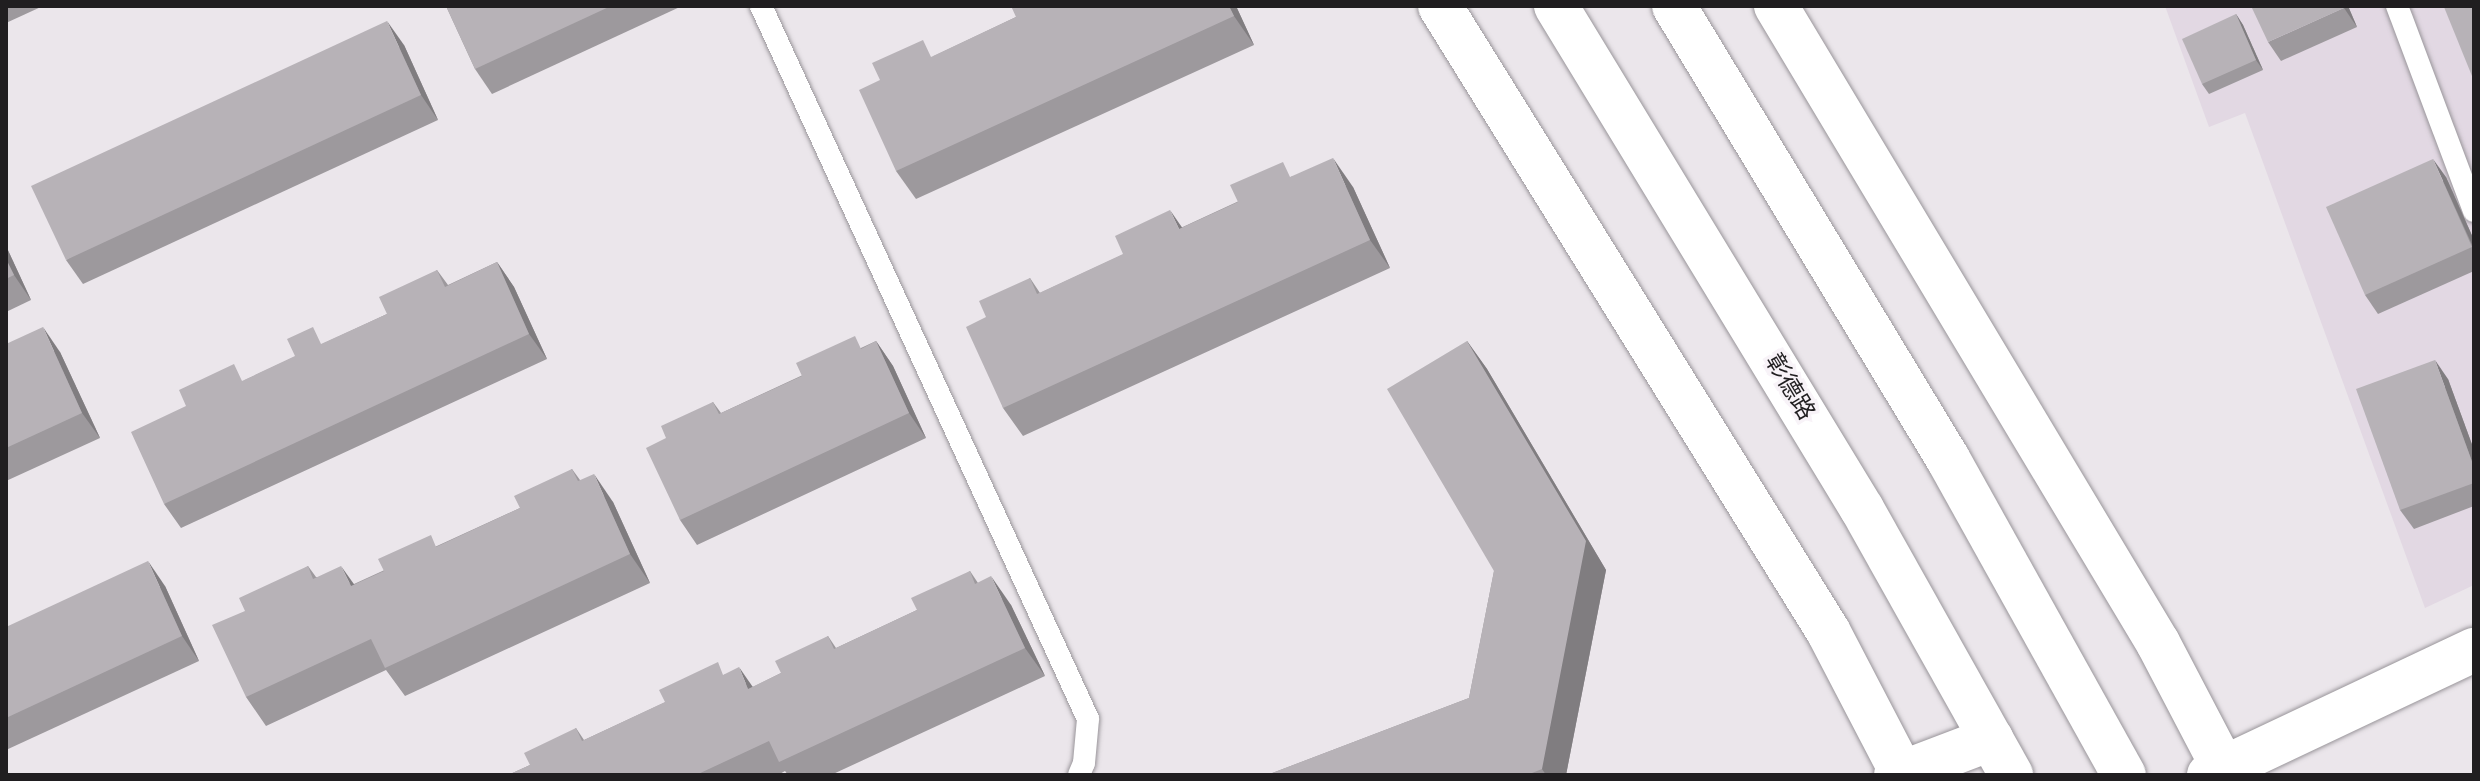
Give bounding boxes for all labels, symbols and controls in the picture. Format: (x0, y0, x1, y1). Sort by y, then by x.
street label: 彰德路 (1757, 350, 1819, 426)

